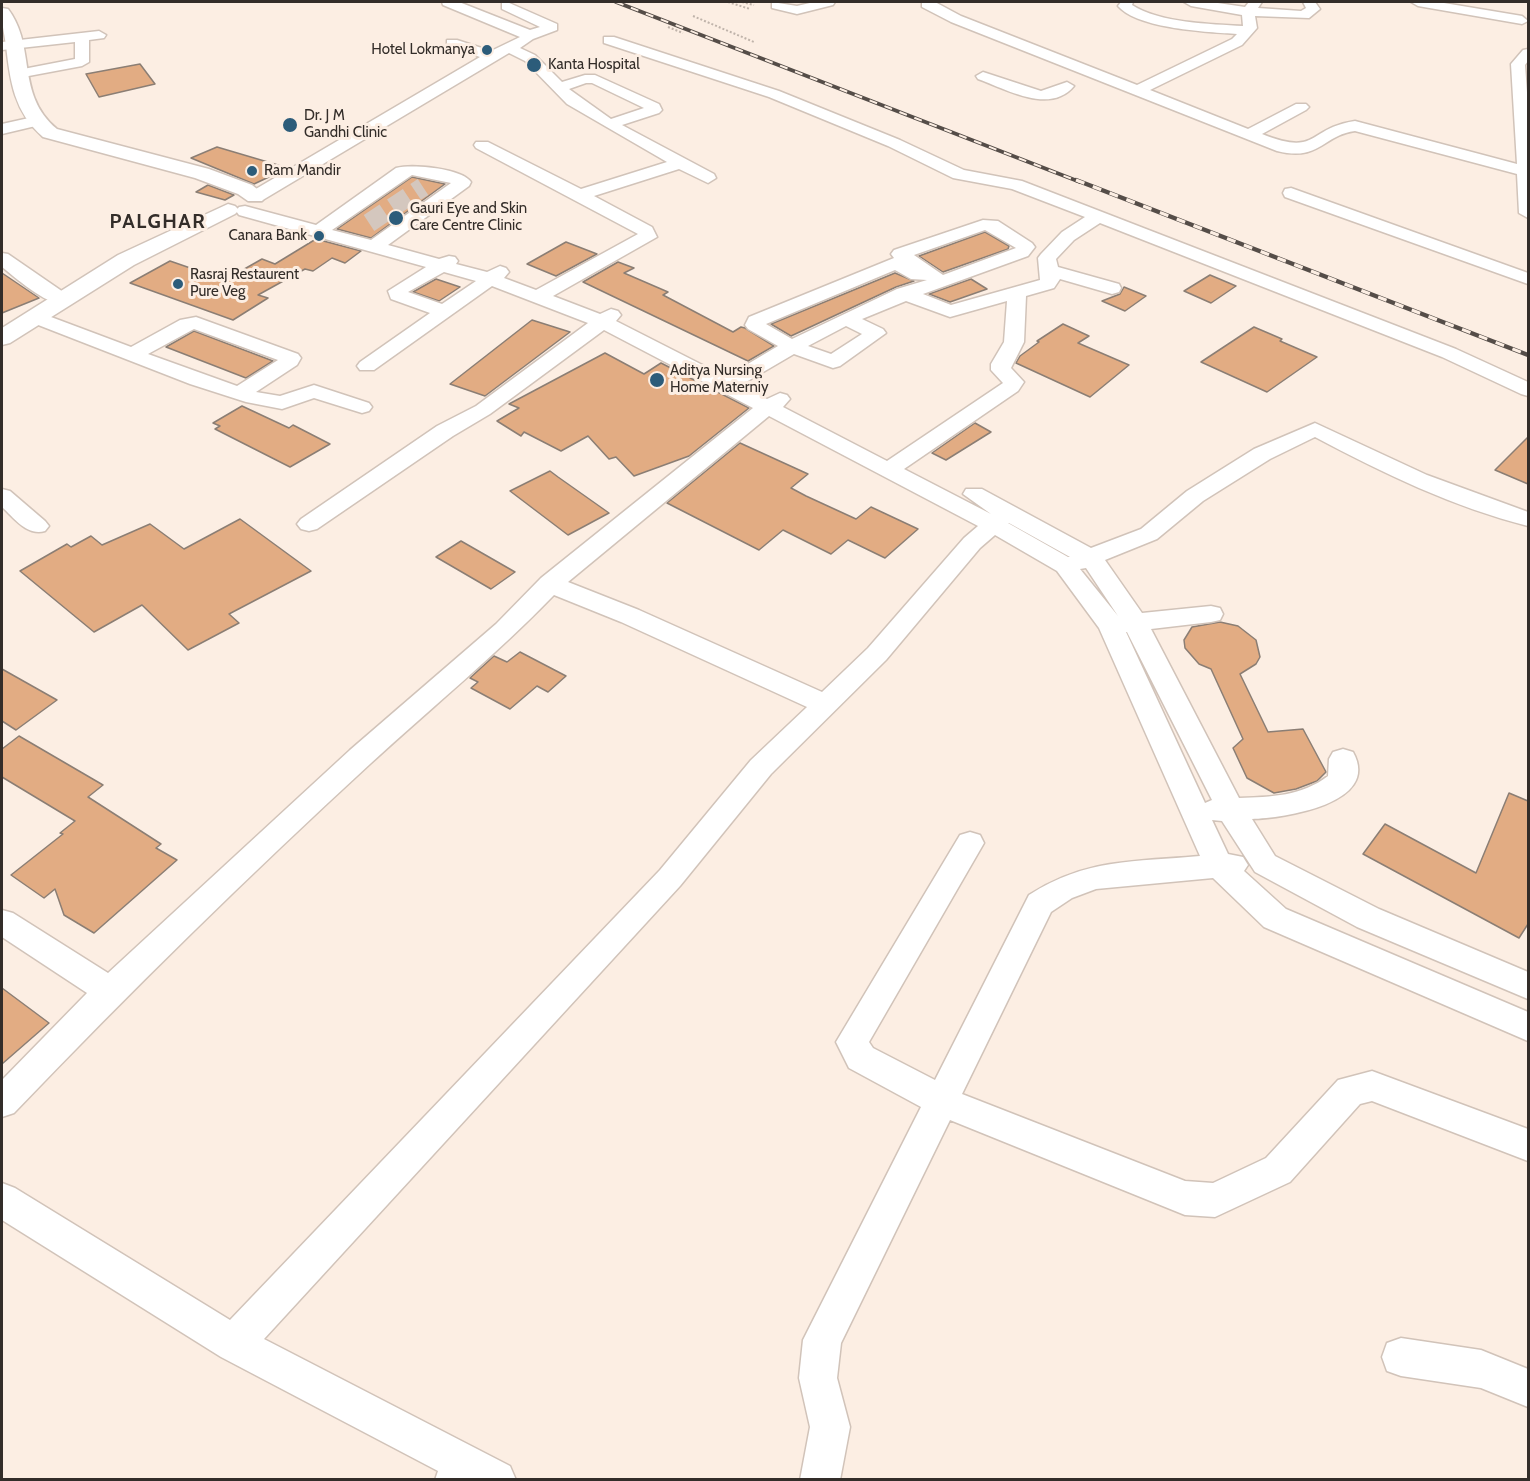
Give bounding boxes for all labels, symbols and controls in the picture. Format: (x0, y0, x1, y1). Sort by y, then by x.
place label: Hotel Lokmanya (371, 41, 475, 59)
marker: Hotel Lokmanya (480, 43, 494, 57)
marker: Kanta Hospital (525, 56, 543, 74)
place label: Kanta Hospital (548, 56, 640, 74)
place label: Dr. J M Gandhi Clinic (304, 107, 387, 142)
marker: Dr. J M Gandhi Clinic (281, 116, 299, 134)
place label: Ram Mandir (264, 162, 341, 180)
marker: Ram Mandir (245, 164, 259, 178)
place label: Gauri Eye and Skin Care Centre Clinic (410, 200, 527, 235)
marker: Gauri Eye and Skin Care Centre Clinic (387, 209, 405, 227)
district label: PALGHAR (110, 210, 206, 234)
place label: Canara Bank (229, 227, 307, 245)
marker: Canara Bank (312, 229, 326, 243)
place label: Rasraj Restaurent Pure Veg (190, 266, 299, 301)
marker: Rasraj Restaurent Pure Veg (171, 277, 185, 291)
place label: Aditya Nursing Home Materniy (670, 362, 769, 397)
marker: Aditya Nursing Home Materniy (648, 371, 666, 389)

